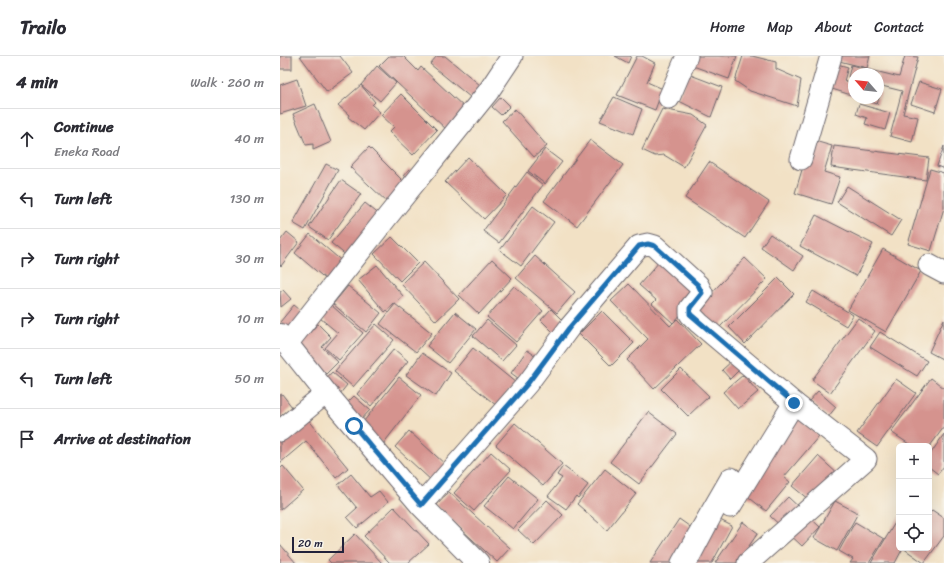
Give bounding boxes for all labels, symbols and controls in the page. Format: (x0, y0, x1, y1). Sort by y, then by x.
text: Trailo (20, 11, 66, 44)
text: Home (710, 15, 745, 40)
text: Map (767, 15, 793, 40)
text: About (815, 15, 852, 40)
text: Contact (874, 15, 924, 40)
text: 4 min (16, 67, 58, 97)
north arrow (848, 68, 884, 104)
text: Walk · 260 m (190, 71, 264, 94)
text: Continue (54, 114, 114, 140)
text: 40 m (234, 127, 264, 150)
icon: ahead (16, 128, 38, 150)
text: Eneka Road (54, 140, 119, 163)
text: Turn left (54, 186, 112, 212)
text: 130 m (230, 187, 264, 210)
icon: left (16, 188, 38, 210)
text: Turn right (54, 246, 119, 272)
text: 30 m (235, 247, 264, 270)
icon: right (16, 248, 38, 270)
text: Turn right (54, 306, 119, 332)
text: 10 m (237, 307, 264, 330)
icon: right (16, 308, 38, 330)
text: Turn left (54, 366, 112, 392)
text: 50 m (234, 367, 264, 390)
icon: left (16, 368, 38, 390)
route end (785, 394, 803, 412)
route start (345, 417, 363, 435)
text: Arrive at destination (54, 426, 191, 452)
icon: arrive (16, 428, 38, 450)
map controls (896, 443, 932, 551)
button: + (896, 443, 932, 479)
button: − (896, 479, 932, 515)
button: locate (896, 515, 932, 551)
text: 20 m (298, 534, 323, 553)
scale bar (292, 535, 344, 554)

